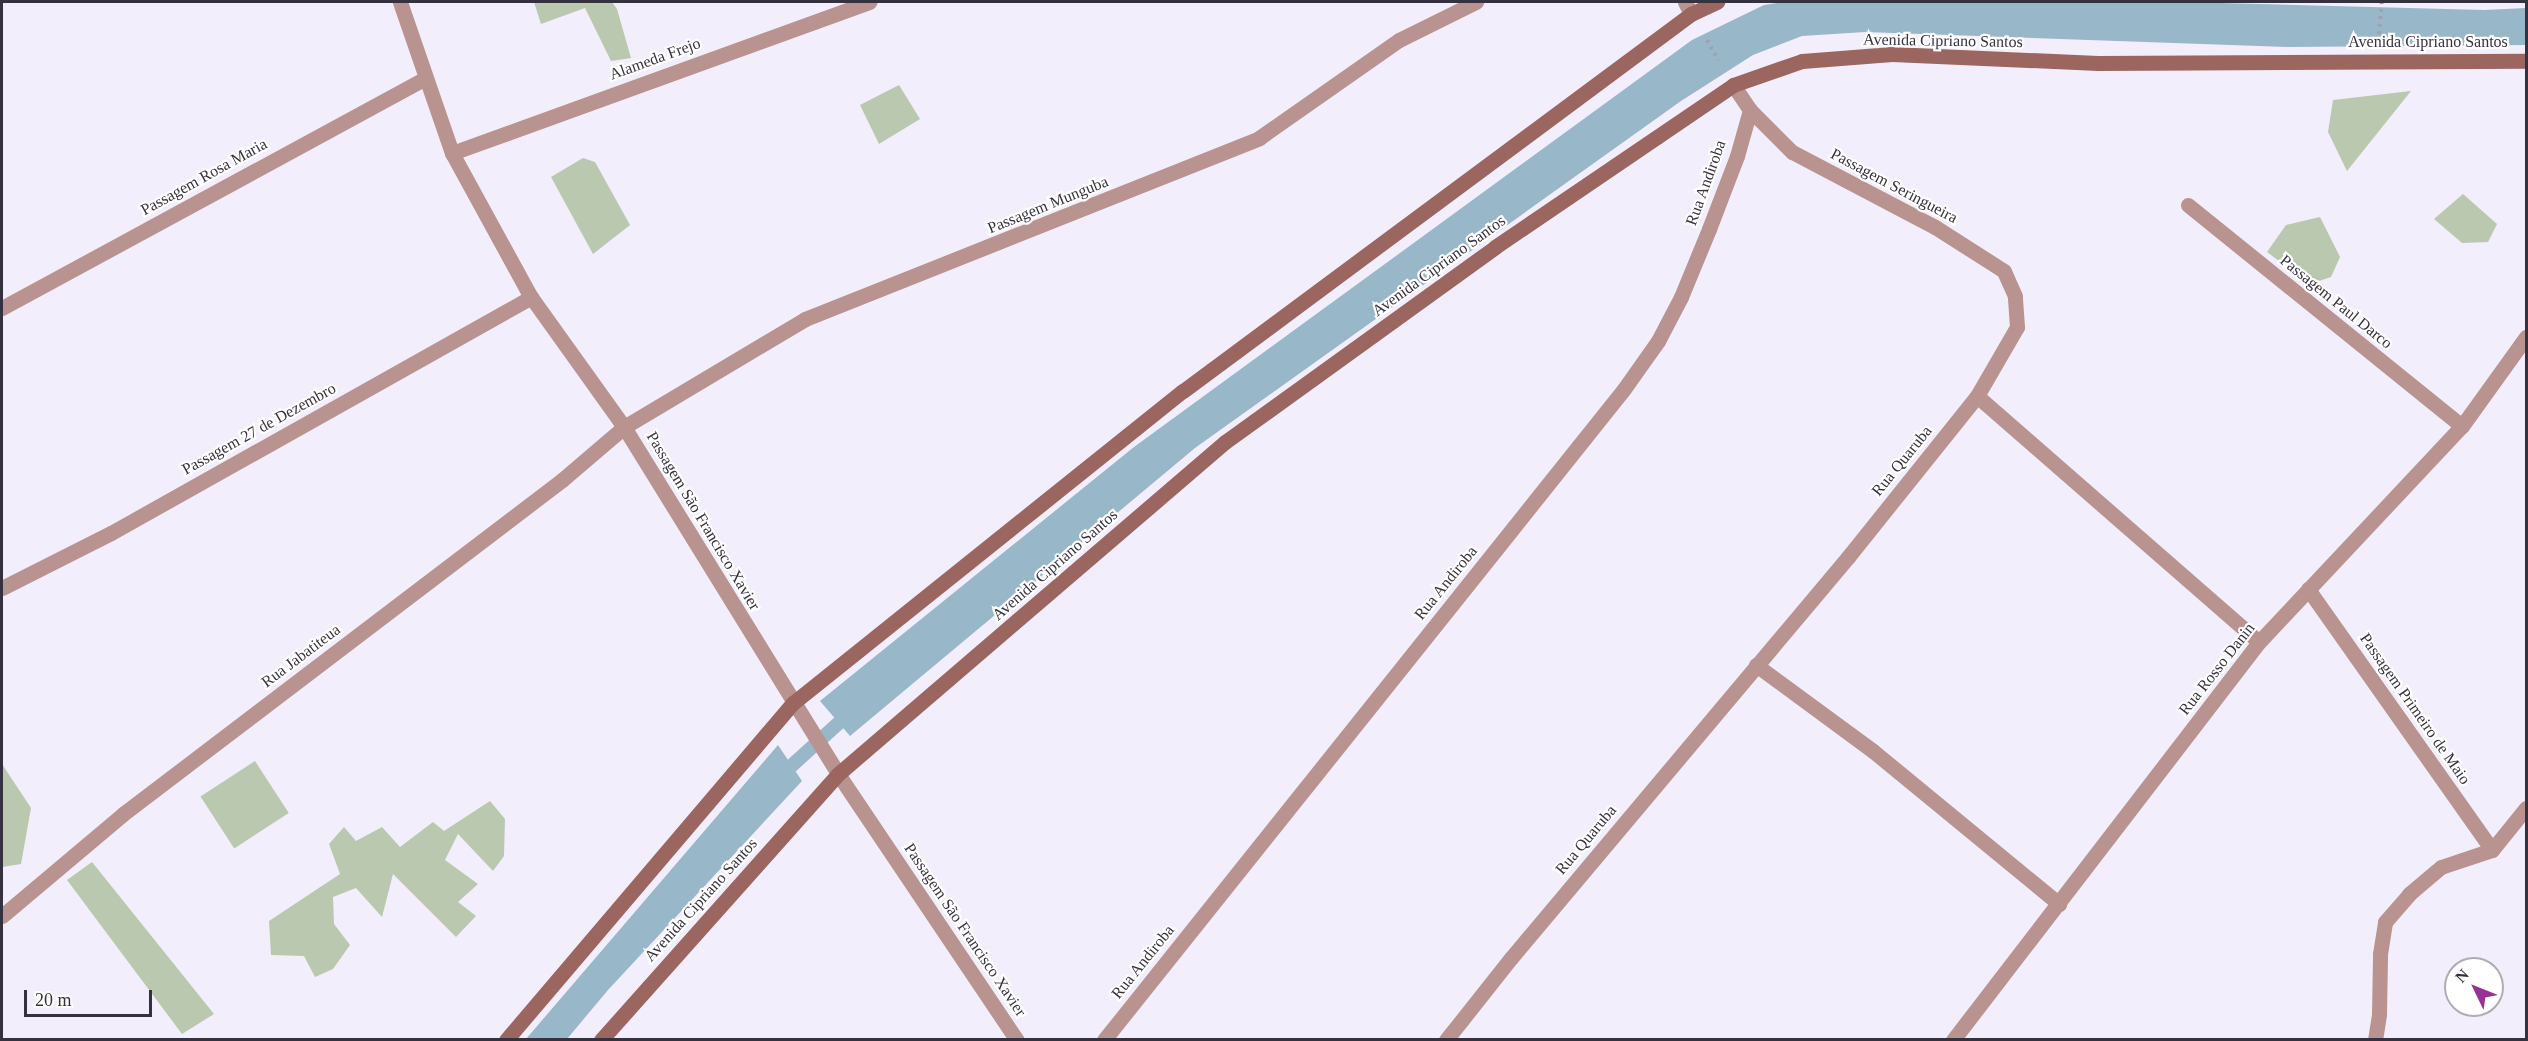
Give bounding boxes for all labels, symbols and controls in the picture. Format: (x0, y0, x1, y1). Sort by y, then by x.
street label: Avenida Cipriano Santos (1863, 30, 2023, 52)
street label: Avenida Cipriano Santos (2348, 32, 2508, 52)
street label: Alameda Frejo (607, 34, 703, 84)
street label: Passagem Rosa Maria (138, 134, 270, 220)
street label: Rua Andiroba (1682, 137, 1730, 229)
street label: Passagem Seringueira (1827, 144, 1961, 228)
street label: Passagem Munguba (985, 172, 1111, 238)
street label: Avenida Cipriano Santos (1369, 211, 1509, 321)
street label: Passagem Paul Darco (2276, 251, 2396, 353)
street label: Passagem 27 de Dezembro (179, 379, 339, 479)
street label: Rua Quaruba (1868, 422, 1936, 500)
street label: Passagem São Francisco Xavier (642, 428, 764, 614)
street label: Avenida Cipriano Santos (988, 505, 1122, 625)
street label: Rua Andiroba (1410, 542, 1482, 624)
street label: Rua Rosso Danin (2175, 619, 2259, 719)
street label: Rua Jabatiteua (258, 620, 344, 692)
street label: Passagem Primeiro de Maio (2356, 630, 2474, 788)
street label: Rua Quaruba (1551, 801, 1621, 879)
street label: Avenida Cipriano Santos (640, 834, 762, 966)
street label: Passagem São Francisco Xavier (900, 840, 1030, 1020)
street label: Rua Andiroba (1107, 921, 1179, 1003)
north arrow (2444, 957, 2504, 1017)
text: N (2452, 966, 2472, 986)
scale bar (27, 978, 154, 1016)
text: 20 m (35, 990, 72, 1010)

